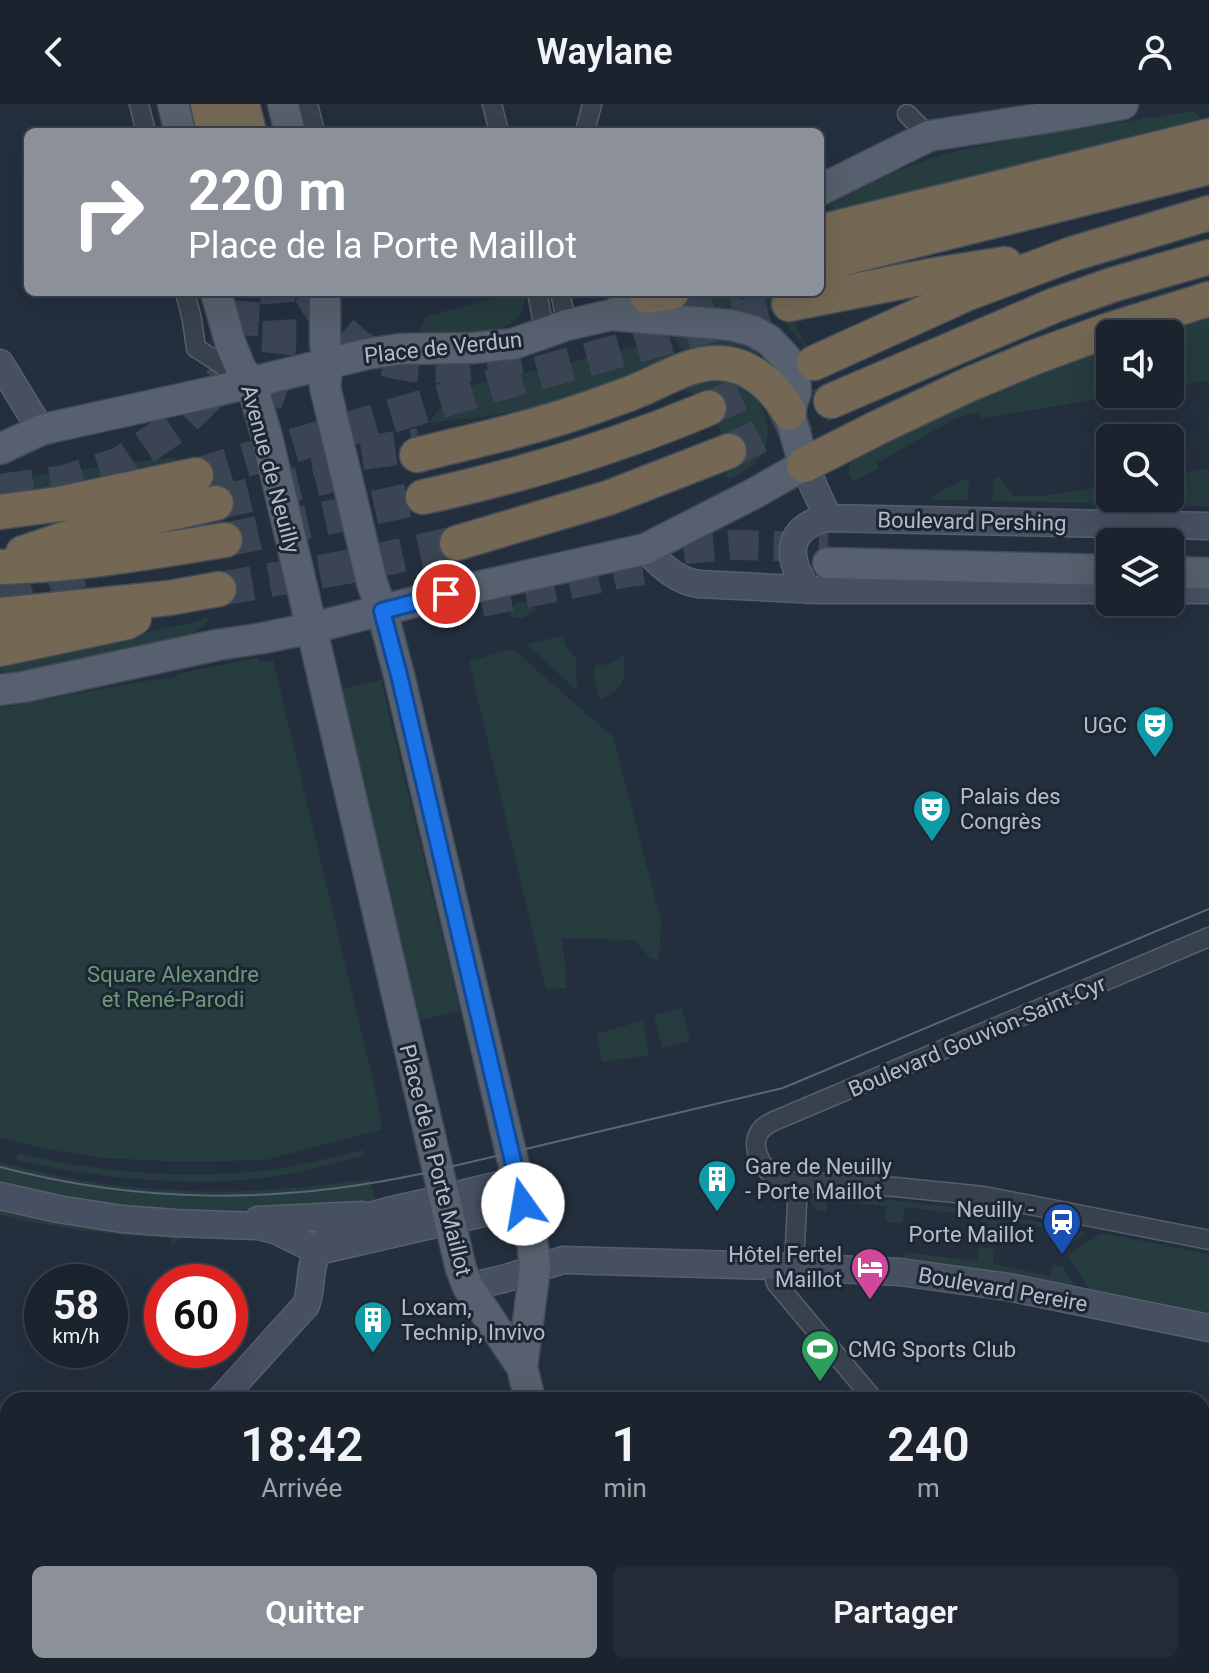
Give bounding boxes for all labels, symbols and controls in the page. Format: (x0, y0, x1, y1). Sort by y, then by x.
icon: back (32, 30, 76, 74)
icon: person (1133, 30, 1177, 74)
text: Waylane (536, 31, 673, 73)
text: 220 m (188, 158, 347, 224)
icon: right (56, 160, 160, 264)
text: Place de la Porte Maillot (188, 225, 577, 267)
map controls (1096, 320, 1184, 616)
button: sound (1096, 320, 1184, 408)
street label: Place de Verdun (363, 327, 523, 368)
street label: Avenue de Neuilly (236, 382, 305, 556)
button: search (1096, 424, 1184, 512)
street label: Boulevard Pershing (877, 507, 1067, 536)
button: layers (1096, 528, 1184, 616)
pin (412, 560, 480, 628)
icon: arrive (424, 572, 468, 616)
theatre icon: UGC (1134, 704, 1176, 759)
place label: UGC (1083, 713, 1127, 738)
place label: Palais des Congrès (960, 784, 1061, 834)
theatre icon: Palais des Congrès (911, 788, 953, 843)
park label: Square Alexandre et René-Parodi (87, 962, 259, 1012)
street label: Boulevard Gouvion-Saint-Cyr (845, 971, 1110, 1102)
street label: Place de la Porte Maillot (395, 1042, 476, 1278)
place label: Gare de Neuilly - Porte Maillot (745, 1154, 892, 1204)
building icon: Gare de Neuilly - Porte Maillot (696, 1158, 738, 1213)
position arrow (481, 1162, 565, 1246)
place label: Neuilly - Porte Maillot (908, 1197, 1034, 1247)
station icon: Neuilly - Porte Maillot (1041, 1201, 1083, 1256)
place label: Hôtel Fertel Maillot (728, 1242, 842, 1292)
hotel icon: Hôtel Fertel Maillot (849, 1246, 891, 1301)
street label: Boulevard Pereire (916, 1262, 1090, 1317)
speed limit sign: 60 (144, 1264, 248, 1368)
text: 58 (53, 1282, 99, 1329)
place label: Loxam, Technip, Invivo (401, 1295, 545, 1345)
building icon: Loxam, Technip, Invivo (352, 1299, 394, 1354)
text: km/h (53, 1324, 99, 1348)
sports icon: CMG Sports Club (799, 1328, 841, 1383)
place label: CMG Sports Club (848, 1337, 1016, 1362)
text: 18:42 (240, 1416, 363, 1473)
text: 1 (612, 1416, 639, 1473)
text: 240 (887, 1416, 970, 1473)
text: Arrivée (261, 1473, 342, 1503)
text: min (603, 1473, 647, 1503)
text: m (917, 1473, 940, 1503)
button: Quitter (32, 1566, 597, 1658)
button: Partager (613, 1566, 1178, 1658)

